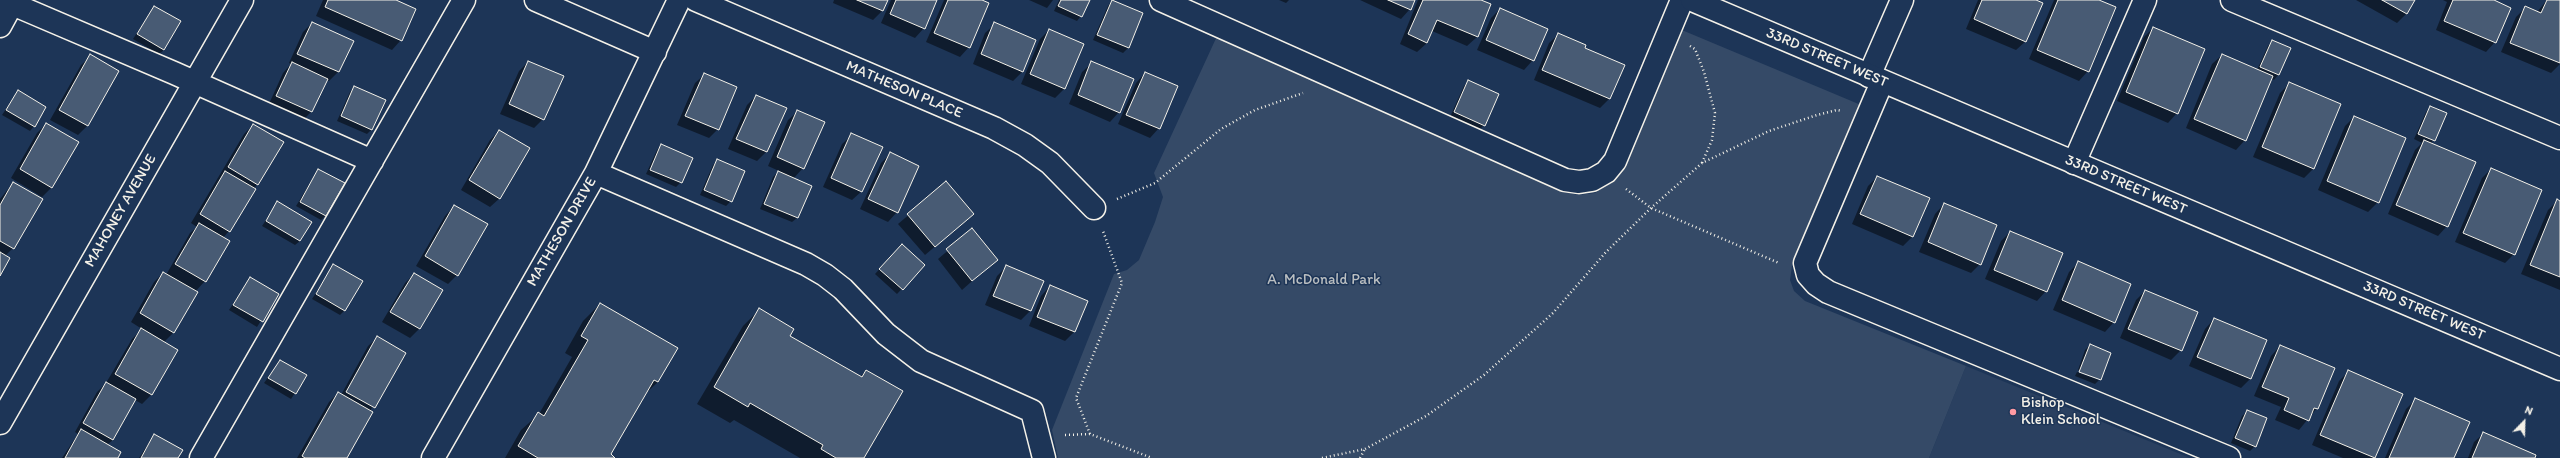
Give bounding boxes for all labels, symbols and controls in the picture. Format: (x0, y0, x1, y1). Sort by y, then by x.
street label: 33RD STREET WEST (1763, 24, 1891, 92)
street label: MATHESON PLACE (843, 57, 965, 123)
street label: MAHONEY AVENUE (81, 151, 161, 271)
street label: 33RD STREET WEST (2062, 151, 2190, 219)
street label: MATHESON DRIVE (523, 174, 601, 290)
park label: A. McDonald Park (1267, 271, 1381, 289)
street label: 33RD STREET WEST (2360, 277, 2488, 345)
place label: Bishop Klein School (2021, 394, 2100, 429)
north arrow (2504, 402, 2544, 442)
text: N (2523, 403, 2535, 418)
marker: Bishop Klein School (2008, 407, 2018, 417)

